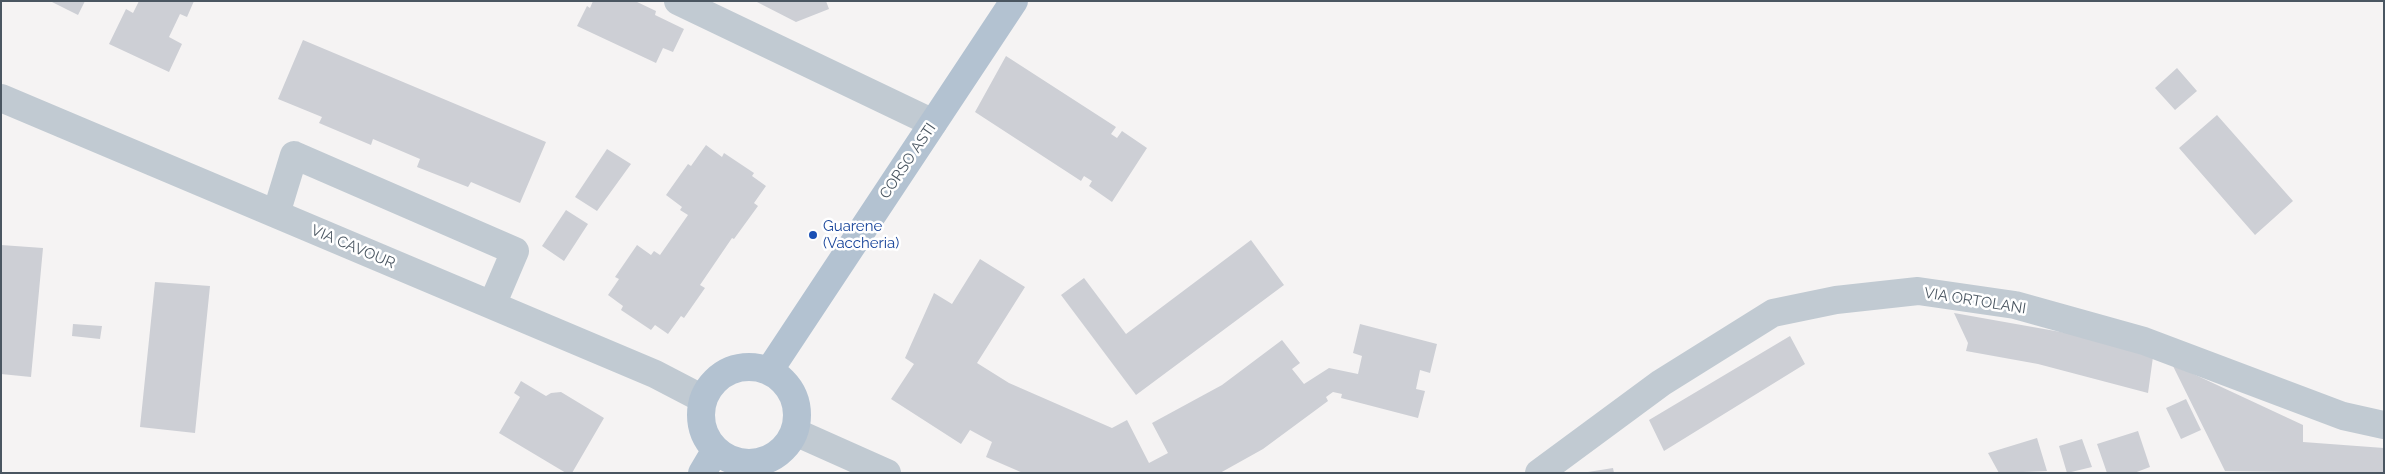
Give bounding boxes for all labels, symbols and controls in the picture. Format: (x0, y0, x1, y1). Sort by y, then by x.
street label: CORSO ASTI (876, 120, 940, 202)
place label: Guarene (Vaccheria) (823, 217, 899, 252)
street label: VIA CAVOUR (308, 221, 398, 273)
marker: Guarene (Vaccheria) (807, 229, 819, 241)
street label: VIA ORTOLANI (1923, 284, 2027, 318)

